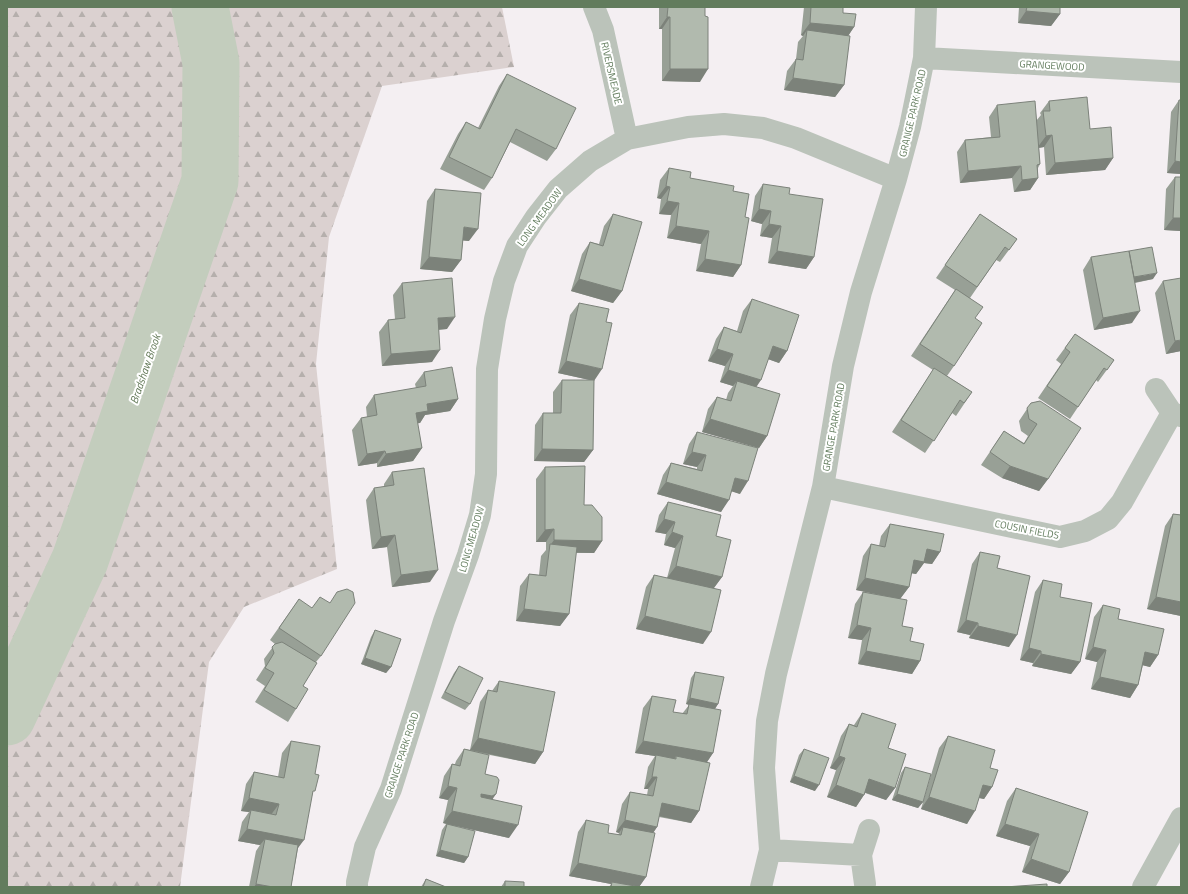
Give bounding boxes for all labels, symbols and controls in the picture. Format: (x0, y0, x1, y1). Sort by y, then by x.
street label: RIVERSMEADE (597, 41, 626, 106)
street label: GRANGEWOOD (1019, 56, 1085, 75)
street label: GRANGE PARK ROAD (895, 68, 930, 158)
street label: LONG MEADOW (513, 185, 566, 249)
water label: Bradshaw Brook (126, 331, 165, 406)
street label: GRANGE PARK ROAD (818, 382, 849, 472)
street label: LONG MEADOW (455, 504, 488, 574)
street label: COUSIN FIELDS (994, 516, 1060, 543)
street label: GRANGE PARK ROAD (381, 710, 422, 800)

